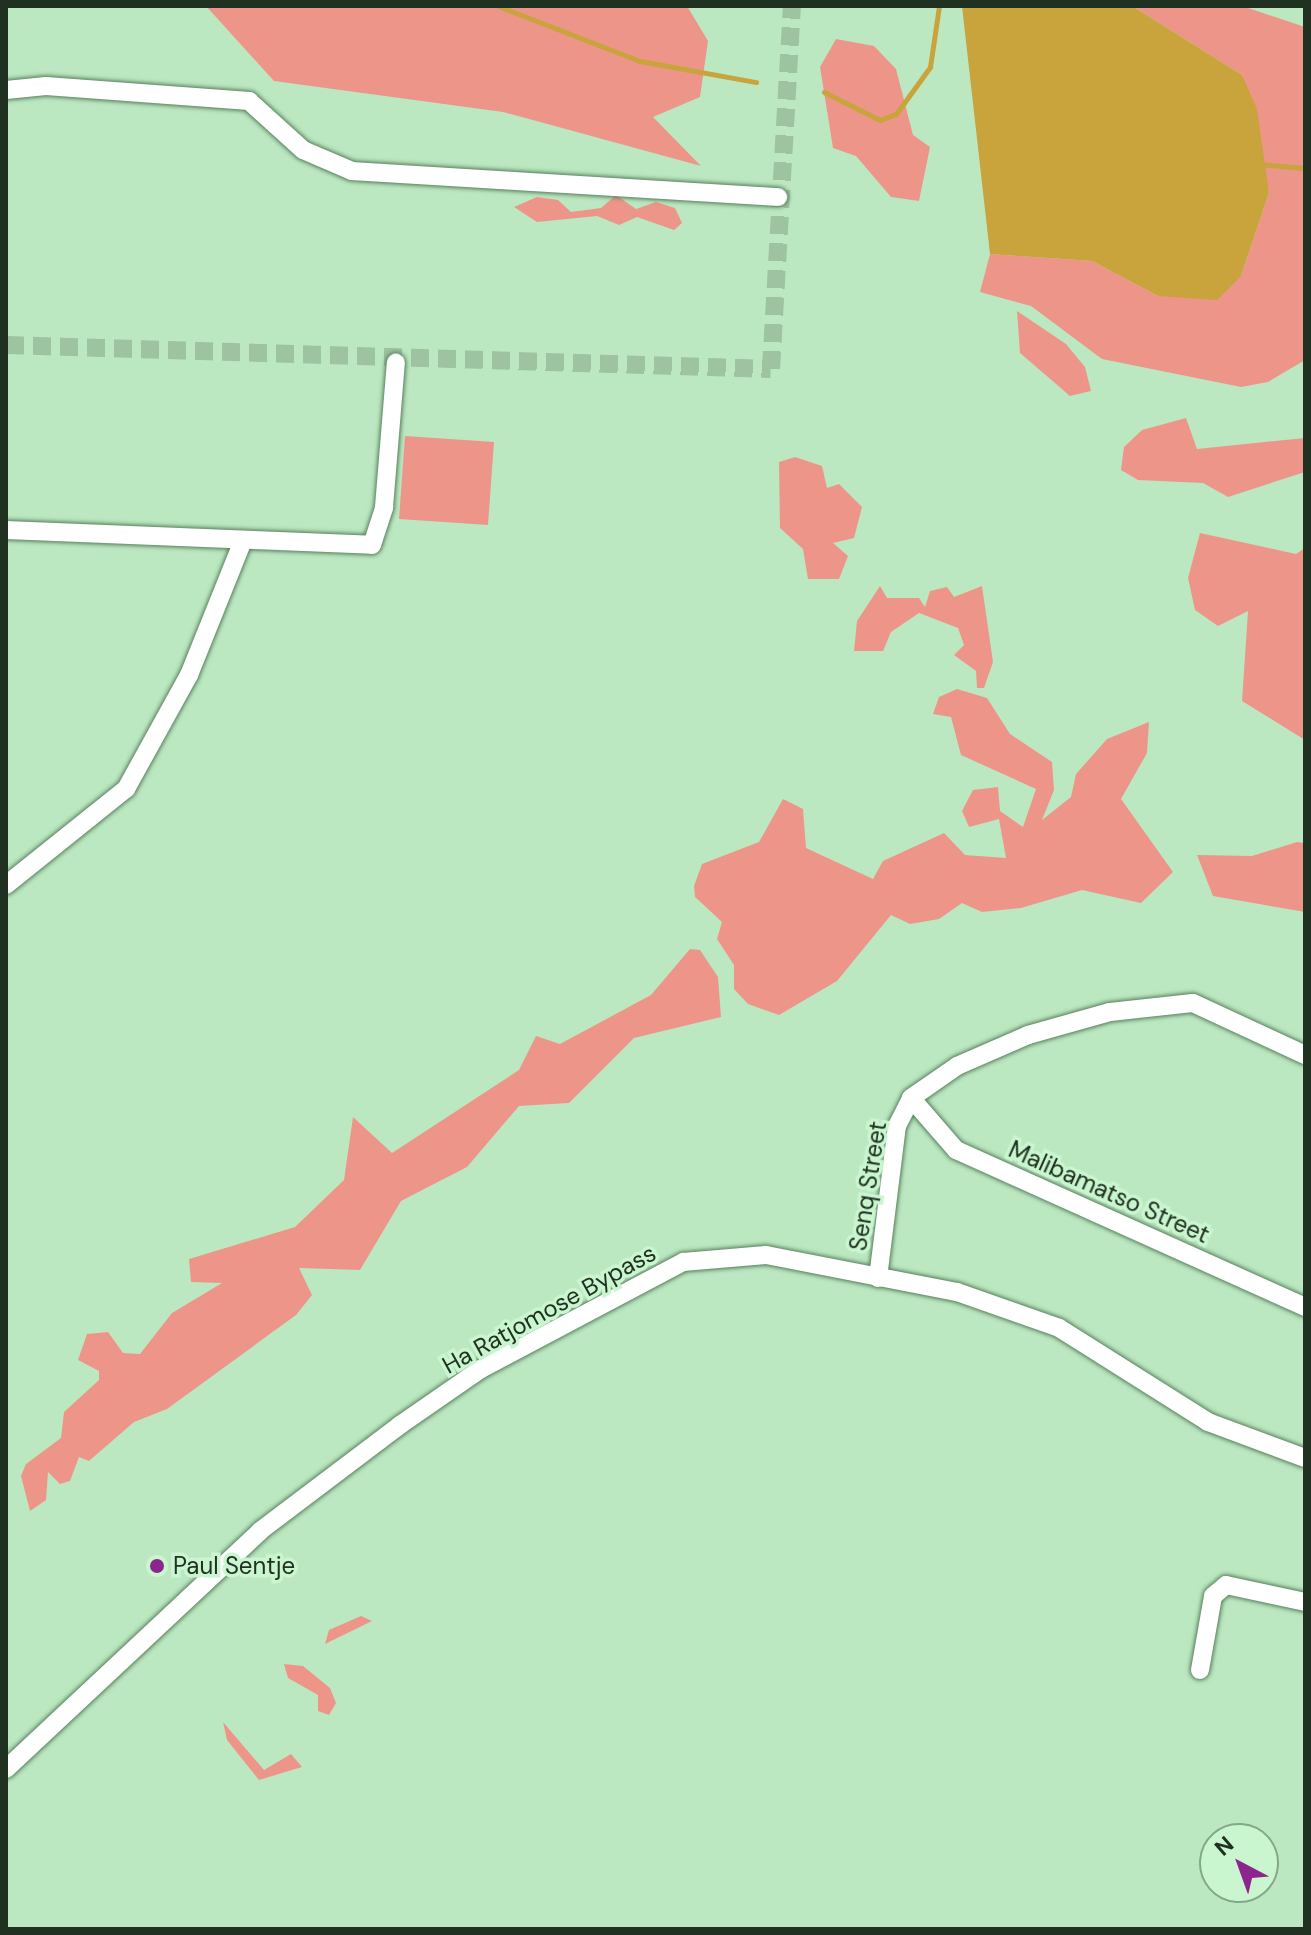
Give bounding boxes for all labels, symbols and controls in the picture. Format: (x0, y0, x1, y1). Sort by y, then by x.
street label: Senq Street (844, 1119, 892, 1253)
street label: Malibamatso Street (1004, 1135, 1214, 1249)
street label: Ha Ratjomose Bypass (437, 1238, 661, 1380)
place label: Paul Sentje (173, 1552, 295, 1580)
marker: Paul Sentje (148, 1557, 166, 1575)
north arrow (1199, 1823, 1279, 1903)
text: N (1209, 1830, 1240, 1862)

